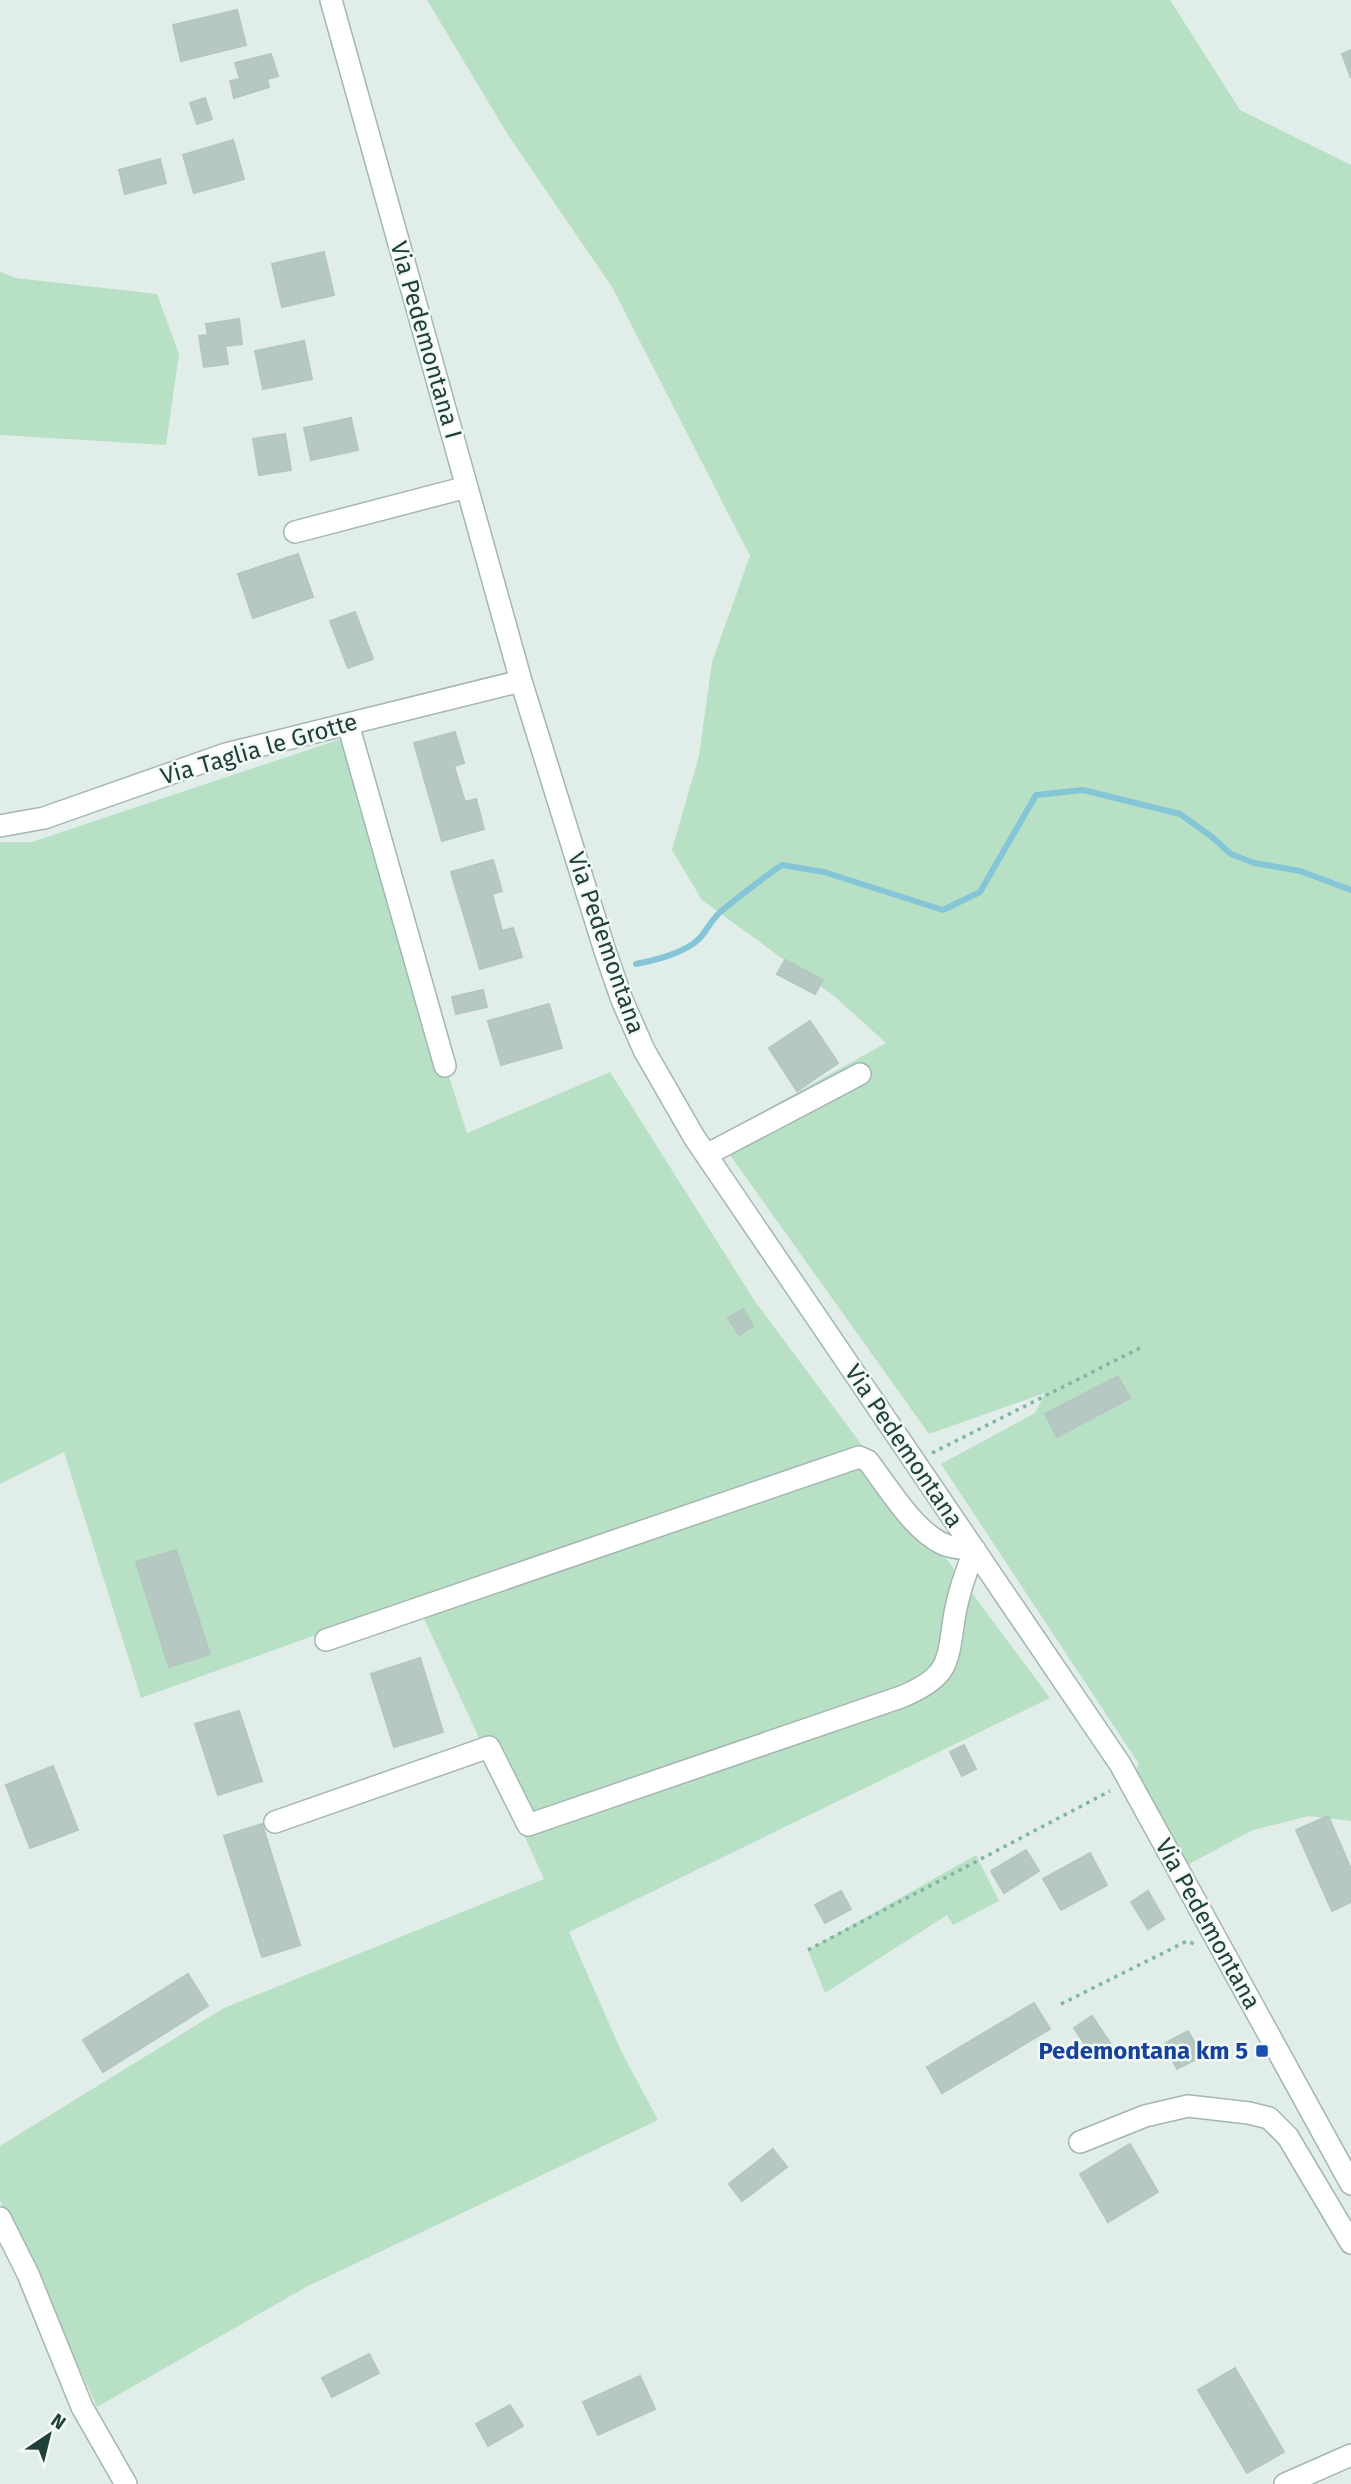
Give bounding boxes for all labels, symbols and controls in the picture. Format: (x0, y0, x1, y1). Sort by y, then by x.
street label: Via Pedemontana I (384, 238, 468, 442)
street label: Via Taglia le Grotte (157, 708, 361, 790)
street label: Via Pedemontana (562, 848, 650, 1038)
street label: Via Pedemontana (839, 1359, 969, 1533)
street label: Via Pedemontana (1150, 1834, 1266, 2014)
place label: Pedemontana km 5 (1038, 2037, 1248, 2065)
marker: Pedemontana km 5 (1254, 2043, 1270, 2059)
north arrow (14, 2400, 84, 2470)
text: N (47, 2408, 70, 2435)

